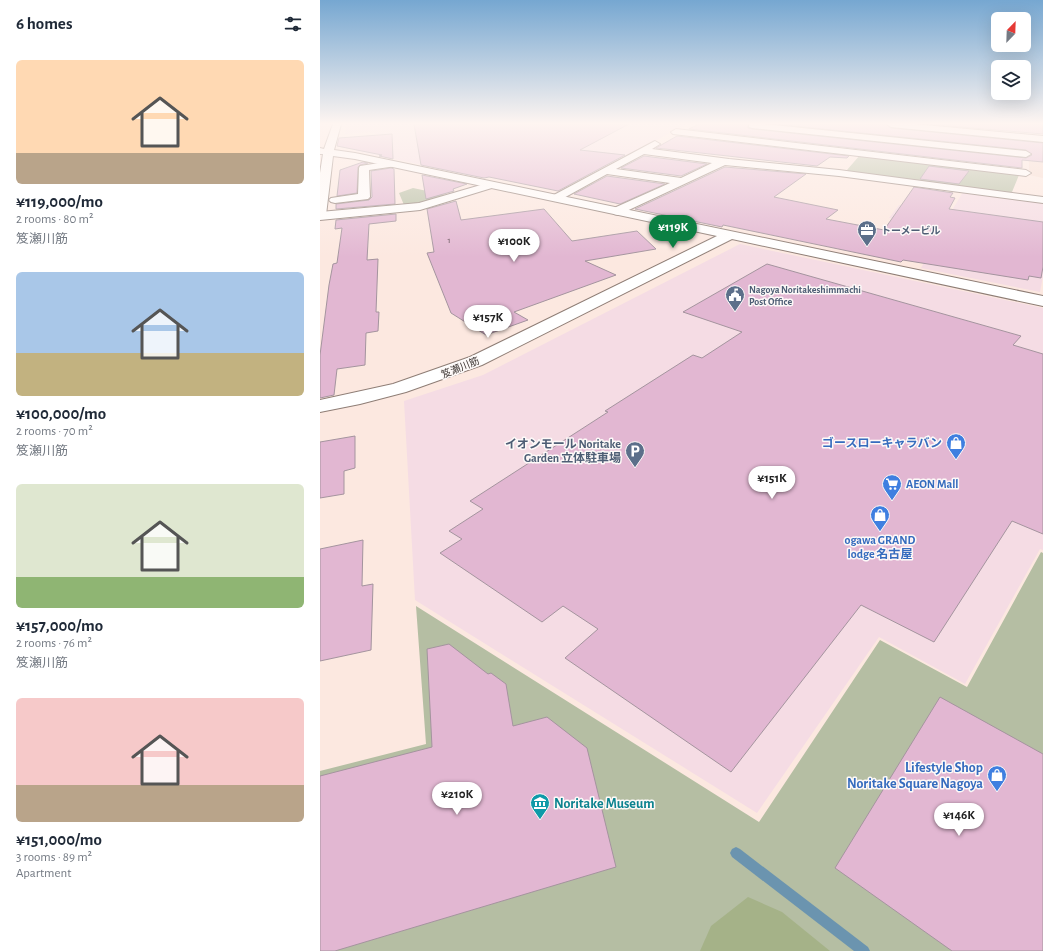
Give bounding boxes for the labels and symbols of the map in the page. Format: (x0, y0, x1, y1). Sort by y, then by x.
north arrow (991, 12, 1031, 52)
pin: ¥119K (645, 215, 701, 249)
office icon: トーメービル (856, 219, 878, 247)
place label: トーメービル (881, 225, 941, 236)
pin: ¥100K (486, 229, 542, 263)
house number: 1 (447, 236, 451, 245)
public building icon: Nagoya Noritakeshimmachi Post Office (724, 284, 746, 312)
place label: Nagoya Noritakeshimmachi Post Office (749, 285, 861, 307)
pin: ¥157K (460, 305, 516, 339)
street label: 笈瀬川筋 (440, 355, 481, 380)
shop icon: ゴースローキャラバン (945, 432, 967, 460)
place label: ゴースローキャラバン (822, 436, 942, 449)
place label: イオンモール Noritake Garden 立体駐車場 (505, 438, 621, 464)
parking icon: イオンモール Noritake Garden 立体駐車場 (624, 440, 646, 468)
pin: ¥151K (744, 466, 800, 500)
supermarket icon: AEON Mall (881, 473, 903, 501)
place label: AEON Mall (906, 478, 959, 490)
shop icon: ogawa GRAND lodge 名古屋 (869, 504, 891, 532)
place label: ogawa GRAND lodge 名古屋 (845, 534, 916, 560)
place label: Lifestyle Shop Noritake Square Nagoya (847, 761, 983, 791)
shop icon: Lifestyle Shop Noritake Square Nagoya (986, 764, 1008, 792)
pin: ¥210K (429, 782, 485, 816)
museum icon: Noritake Museum (529, 792, 551, 820)
place label: Noritake Museum (554, 797, 654, 811)
pin: ¥146K (931, 803, 987, 837)

